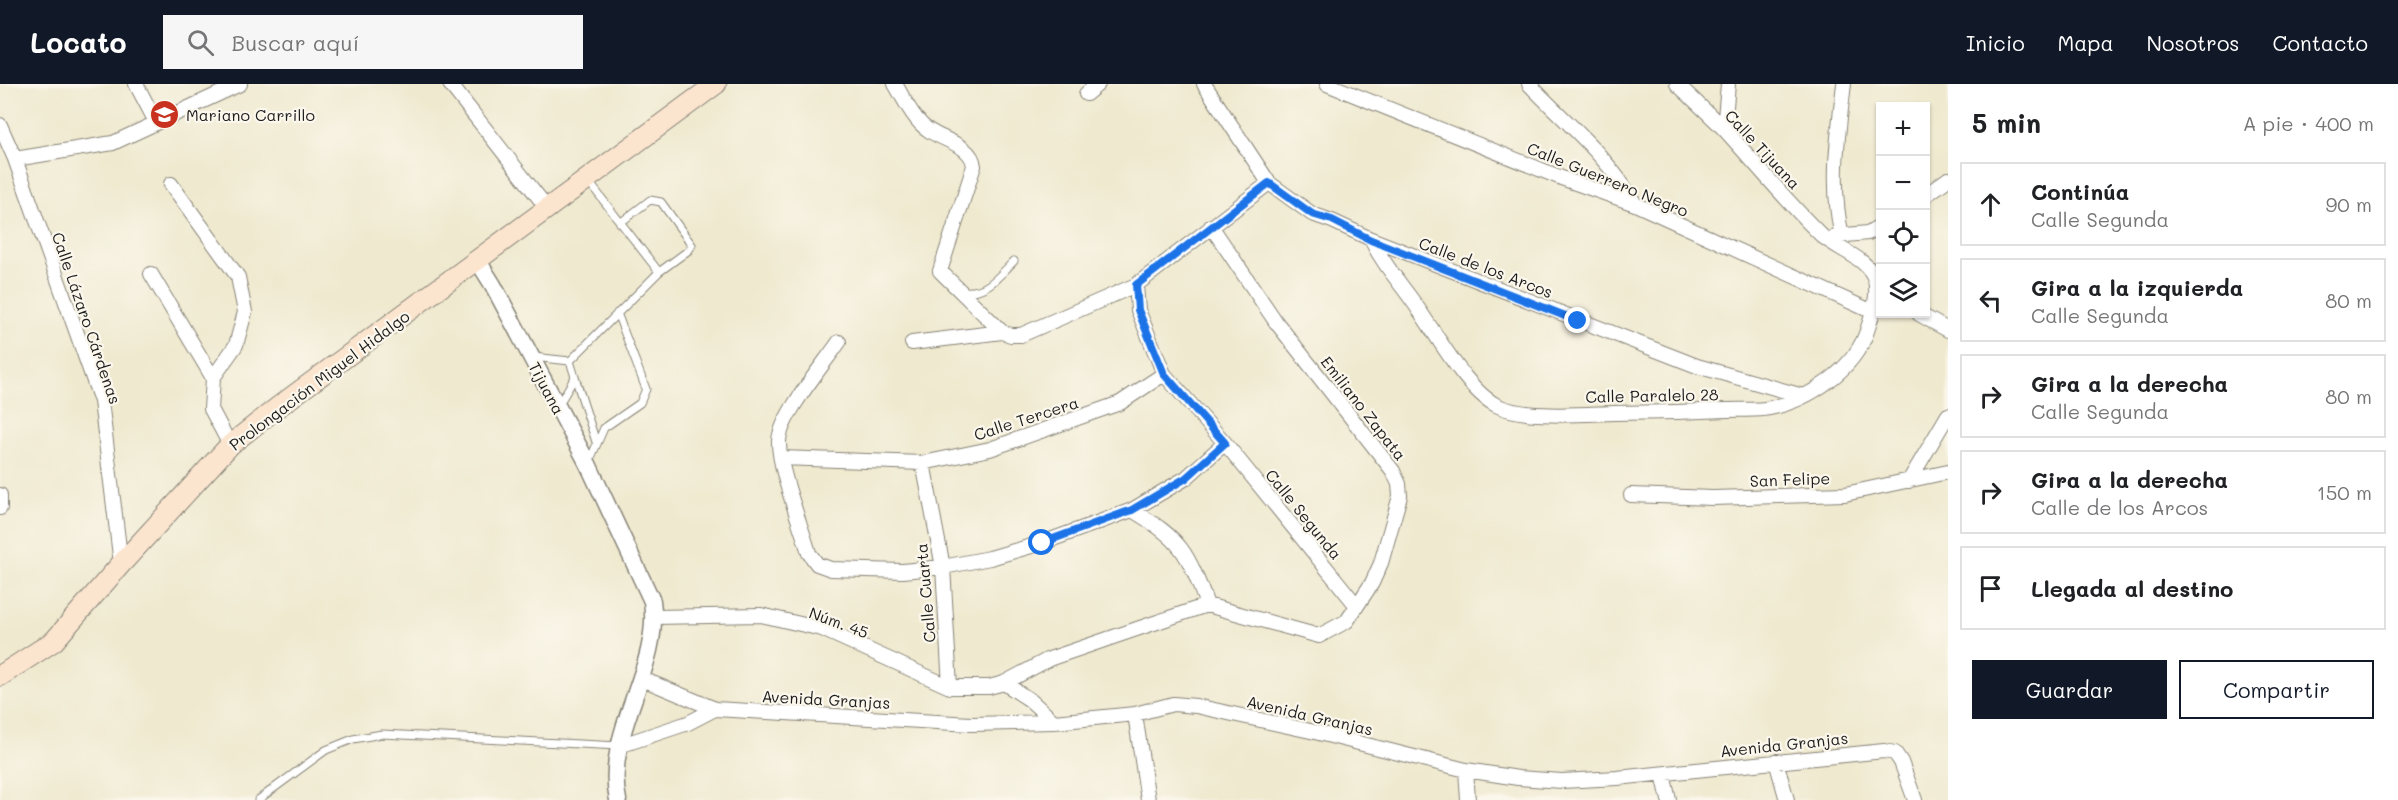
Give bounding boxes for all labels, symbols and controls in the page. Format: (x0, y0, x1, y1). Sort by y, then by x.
search box (163, 15, 583, 69)
text: Locato (30, 24, 127, 60)
icon: search (184, 26, 217, 59)
text: Buscar aquí (232, 28, 359, 57)
text: Inicio (1966, 29, 2025, 56)
text: Mapa (2058, 29, 2113, 56)
text: Nosotros (2146, 29, 2240, 56)
text: Contacto (2273, 29, 2368, 56)
school or university icon: Mariano Carrillo (149, 98, 181, 130)
map controls (1876, 102, 1930, 318)
button: + (1876, 102, 1930, 156)
place label: Mariano Carrillo (186, 104, 315, 125)
street label: Calle Tijuana (1721, 105, 1805, 193)
text: 5 min (1972, 106, 2041, 140)
text: A pie · 400 m (2243, 110, 2374, 136)
street label: Calle Guerrero Negro (1524, 137, 1692, 221)
button: − (1876, 156, 1930, 210)
text: Continúa (2031, 177, 2129, 206)
icon: ahead (1974, 188, 2007, 221)
text: 90 m (2326, 191, 2372, 217)
text: Calle Segunda (2031, 206, 2169, 232)
button: locate (1876, 210, 1930, 264)
street label: Calle Lázaro Cárdenas (48, 229, 126, 407)
street label: Calle de los Arcos (1416, 232, 1556, 302)
button: layers (1876, 264, 1930, 318)
text: Gira a la izquierda (2031, 273, 2243, 302)
icon: left (1974, 284, 2007, 317)
text: 80 m (2325, 287, 2372, 313)
text: Calle Segunda (2031, 302, 2169, 328)
street label: Prolongación Miguel Hidalgo (225, 305, 413, 455)
route end (1564, 307, 1590, 333)
street label: Emiliano Zapata (1317, 352, 1411, 464)
street label: Tijuana (524, 358, 570, 418)
text: Gira a la derecha (2031, 369, 2228, 398)
icon: right (1974, 380, 2007, 413)
street label: Calle Paralelo 28 (1585, 383, 1719, 407)
text: 80 m (2325, 383, 2372, 409)
street label: Calle Tercera (971, 391, 1081, 445)
text: Calle Segunda (2031, 398, 2169, 424)
street label: Calle Segunda (1261, 465, 1347, 564)
text: Gira a la derecha (2031, 465, 2228, 494)
street label: San Felipe (1749, 467, 1831, 491)
icon: right (1974, 476, 2007, 509)
text: 150 m (2317, 479, 2372, 505)
text: Calle de los Arcos (2031, 494, 2208, 520)
route start (1028, 529, 1054, 555)
street label: Calle Cuarta (910, 542, 940, 644)
icon: arrive (1974, 572, 2007, 605)
text: Llegada al destino (2031, 574, 2233, 603)
street label: Núm. 45 (806, 602, 872, 642)
button: Guardar (1972, 660, 2167, 719)
button: Compartir (2179, 660, 2374, 719)
street label: Avenida Granjas (761, 685, 891, 713)
street label: Avenida Granjas (1245, 690, 1375, 740)
street label: Avenida Granjas (1719, 727, 1849, 761)

